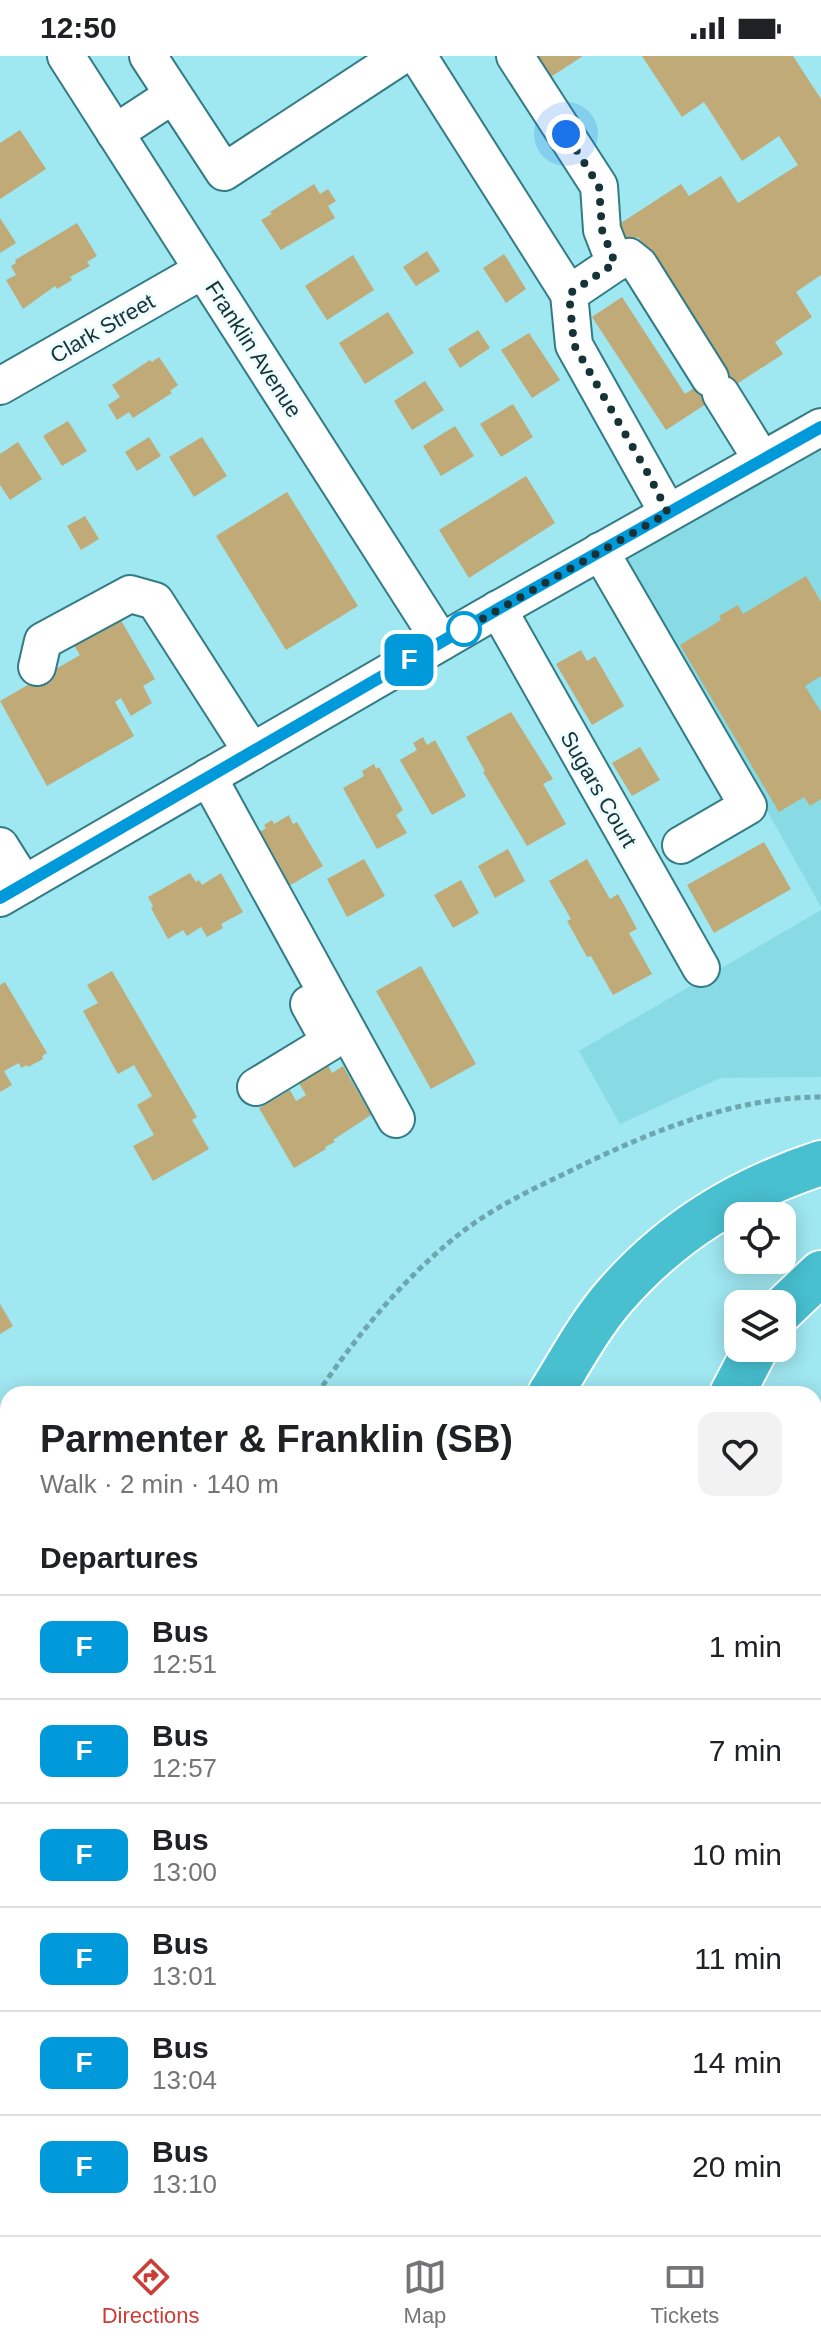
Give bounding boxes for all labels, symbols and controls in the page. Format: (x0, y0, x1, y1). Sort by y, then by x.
text: 12:50 (40, 11, 117, 44)
your location (546, 114, 586, 154)
street label: Franklin Avenue (200, 276, 307, 422)
street label: Clark Street (46, 289, 159, 368)
unlabelled marker (447, 612, 481, 646)
line badge: F (383, 634, 435, 686)
text: F (400, 644, 418, 675)
street label: Sugars Court (555, 727, 642, 852)
map controls (724, 1202, 796, 1362)
button: locate (724, 1202, 796, 1274)
button: layers (724, 1290, 796, 1362)
button: heart (698, 1412, 782, 1496)
text: Parmenter & Franklin (SB) (40, 1418, 513, 1460)
text: Walk · 2 min · 140 m (40, 1469, 279, 1499)
text: Departures (40, 1541, 198, 1574)
text: Bus (152, 1615, 209, 1648)
text: 1 min (709, 1630, 782, 1663)
text: F (75, 1631, 93, 1662)
text: 12:51 (152, 1649, 217, 1679)
text: Bus (152, 1719, 209, 1752)
text: 7 min (709, 1734, 782, 1767)
text: F (75, 1735, 93, 1766)
text: 12:57 (152, 1753, 217, 1783)
text: Bus (152, 1823, 209, 1856)
text: 10 min (692, 1838, 782, 1871)
text: F (75, 1839, 93, 1870)
text: 13:00 (152, 1857, 217, 1887)
text: Bus (152, 1927, 209, 1960)
text: 11 min (694, 1942, 782, 1975)
text: F (75, 1943, 93, 1974)
text: 13:01 (152, 1961, 217, 1991)
text: Bus (152, 2031, 209, 2064)
text: 14 min (692, 2046, 782, 2079)
text: F (75, 2047, 93, 2078)
text: 13:04 (152, 2065, 217, 2095)
text: Bus (152, 2135, 209, 2168)
text: 20 min (692, 2150, 782, 2183)
text: F (75, 2151, 93, 2182)
text: 13:10 (152, 2169, 217, 2199)
tab: Directions (102, 2255, 200, 2329)
tab: Map (403, 2255, 447, 2329)
tab: Tickets (650, 2255, 719, 2329)

